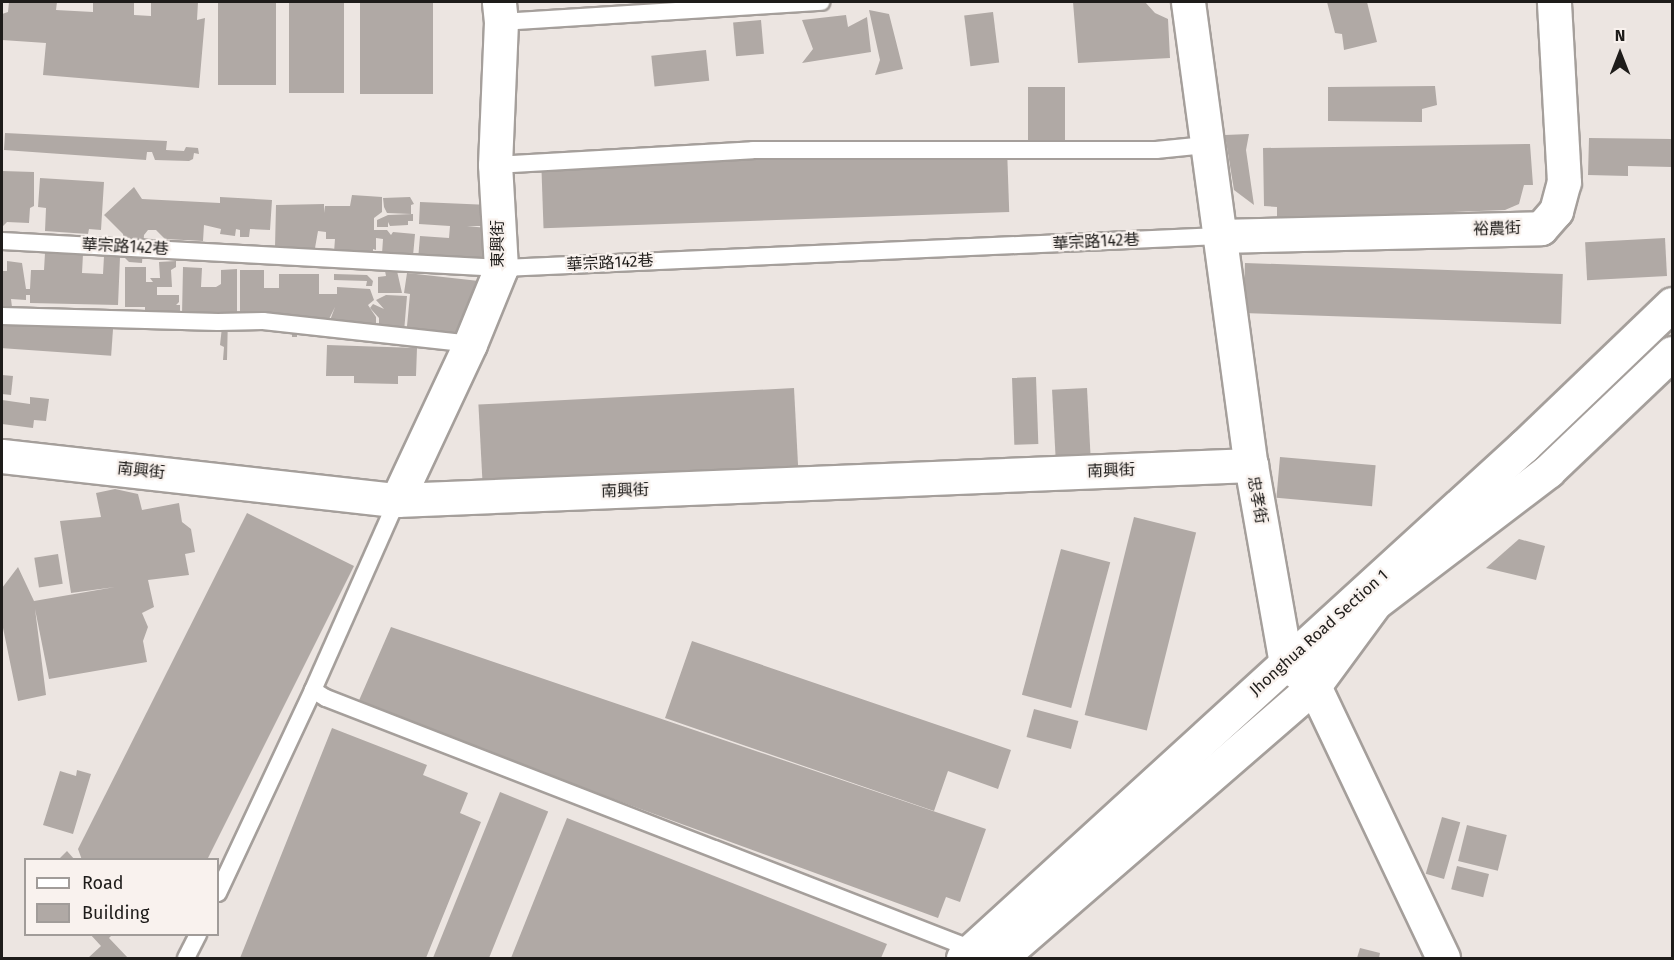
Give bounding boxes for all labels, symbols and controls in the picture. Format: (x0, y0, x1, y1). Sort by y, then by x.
north arrow (1590, 24, 1650, 84)
text: N (1615, 26, 1625, 45)
street label: 裕農街 (1473, 219, 1521, 239)
street label: 東興街 (488, 220, 508, 268)
street label: 華宗路142巷 (1052, 230, 1140, 254)
street label: 華宗路142巷 (81, 235, 169, 259)
street label: 華宗路142巷 (566, 251, 654, 275)
street label: 南興街 (116, 459, 166, 483)
street label: 南興街 (1087, 461, 1135, 481)
street label: 忠孝街 (1243, 475, 1271, 525)
street label: 南興街 (601, 481, 649, 501)
street label: Jhonghua Road Section 1 (1246, 566, 1392, 700)
legend (24, 858, 219, 936)
text: Road (82, 872, 124, 894)
text: Building (82, 902, 149, 924)

